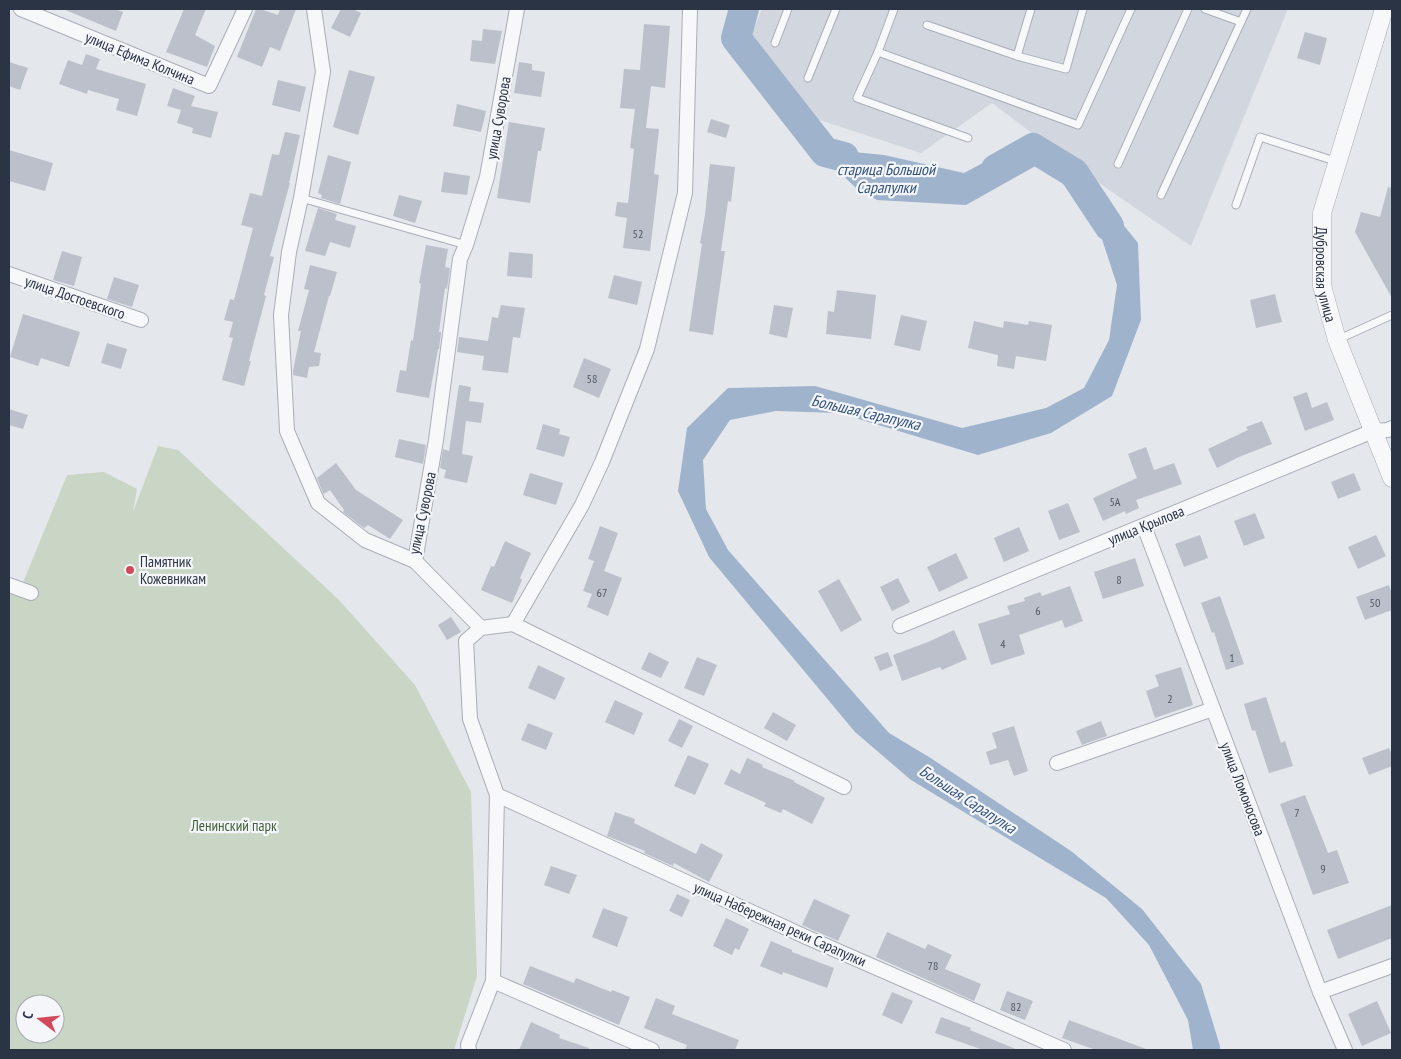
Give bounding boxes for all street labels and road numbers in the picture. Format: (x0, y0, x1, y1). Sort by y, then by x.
street label: улица Ефима Колчина (82, 27, 198, 89)
street label: улица Суворова (481, 75, 515, 161)
street label: Дубровская улица (1313, 227, 1341, 324)
street label: улица Достоевского (22, 271, 128, 323)
street label: улица Суворова (404, 470, 440, 556)
street label: улица Крылова (1105, 501, 1187, 549)
street label: улица Ломоносова (1216, 739, 1270, 839)
street label: улица Набережная реки Сарапулки (691, 877, 869, 971)

